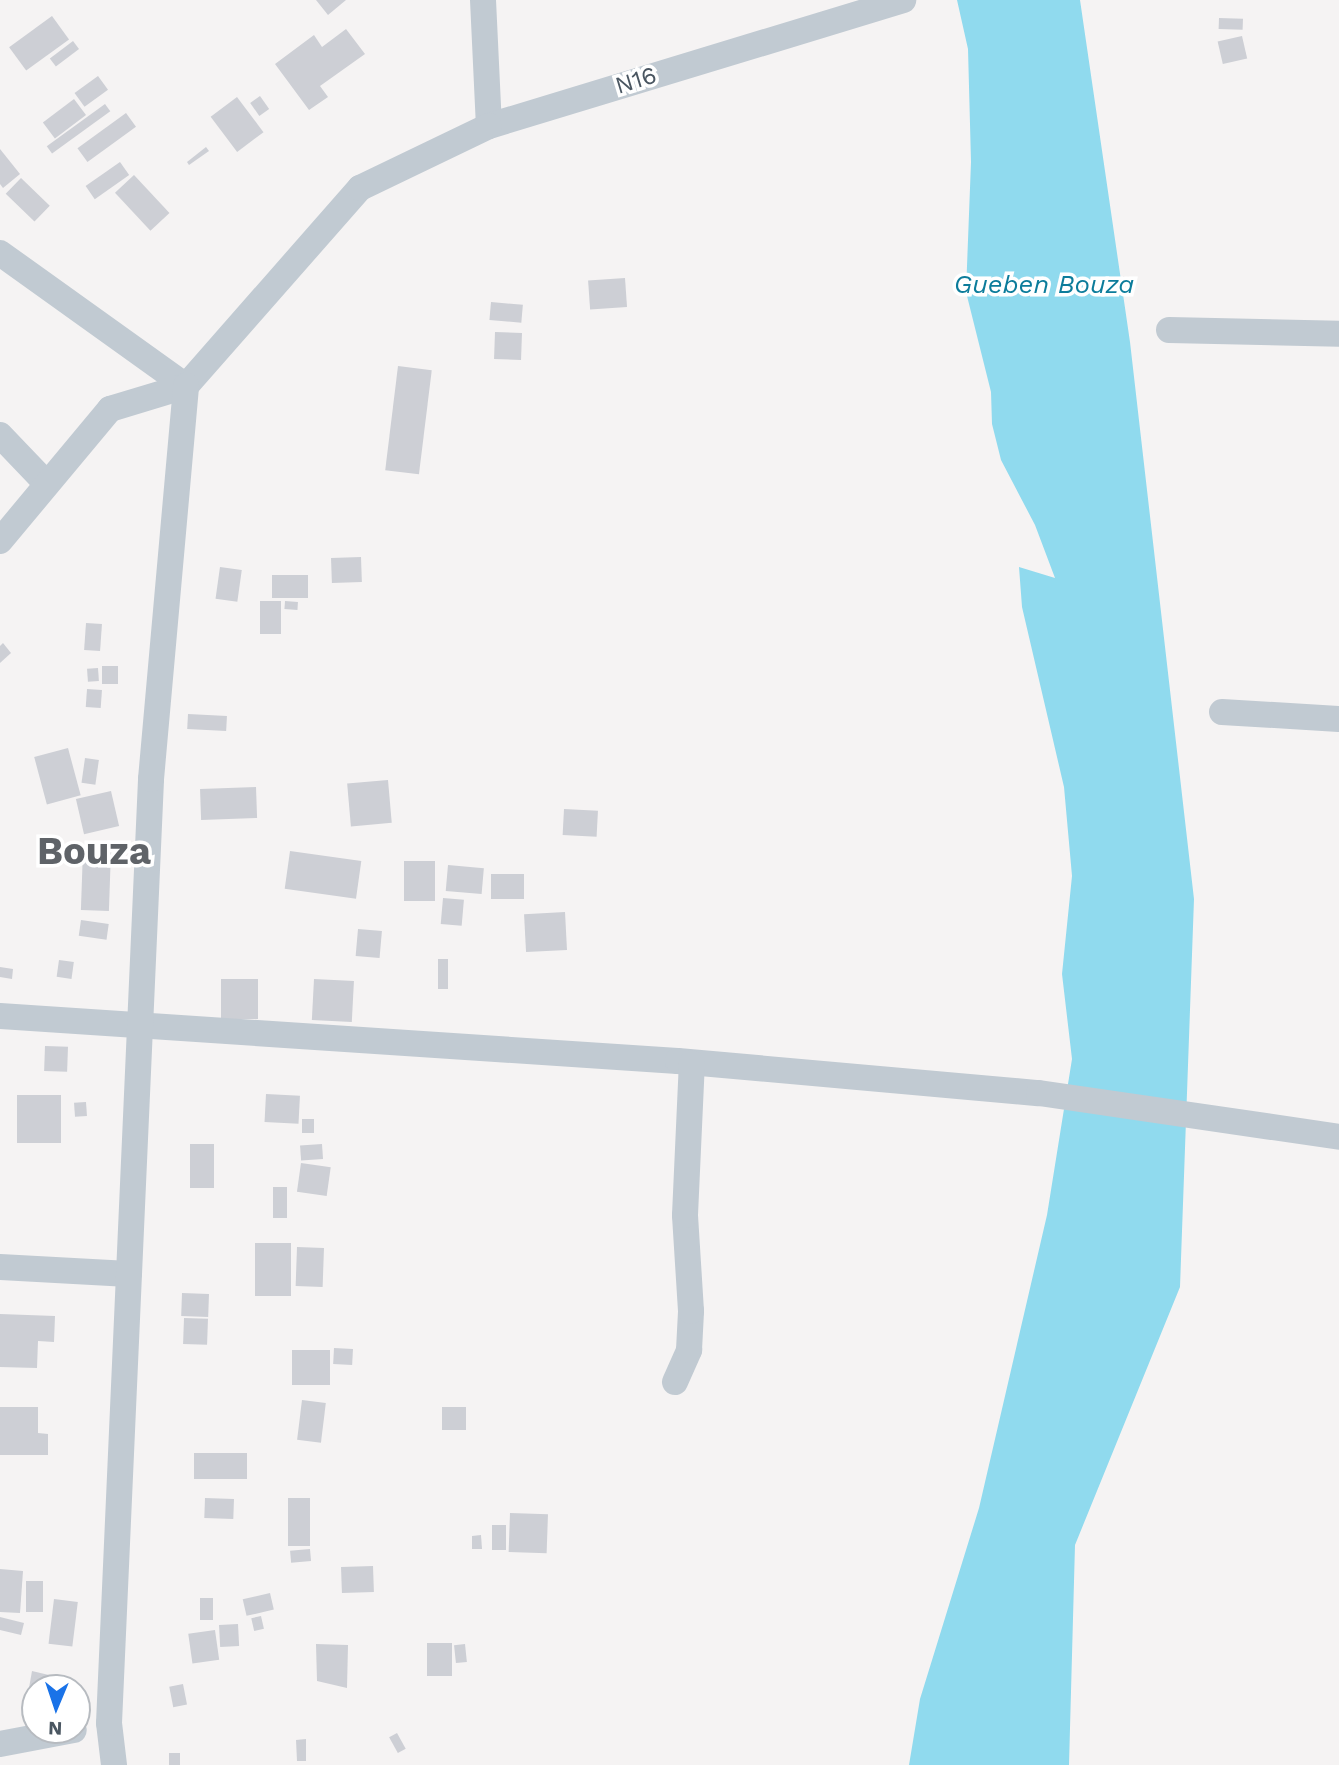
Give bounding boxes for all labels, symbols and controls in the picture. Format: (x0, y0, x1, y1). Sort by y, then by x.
street label: N16 (612, 61, 660, 101)
water label: Gueben Bouza (954, 269, 1134, 301)
district label: Bouza (37, 829, 151, 875)
north arrow (21, 1674, 91, 1744)
text: N (48, 1717, 63, 1740)

